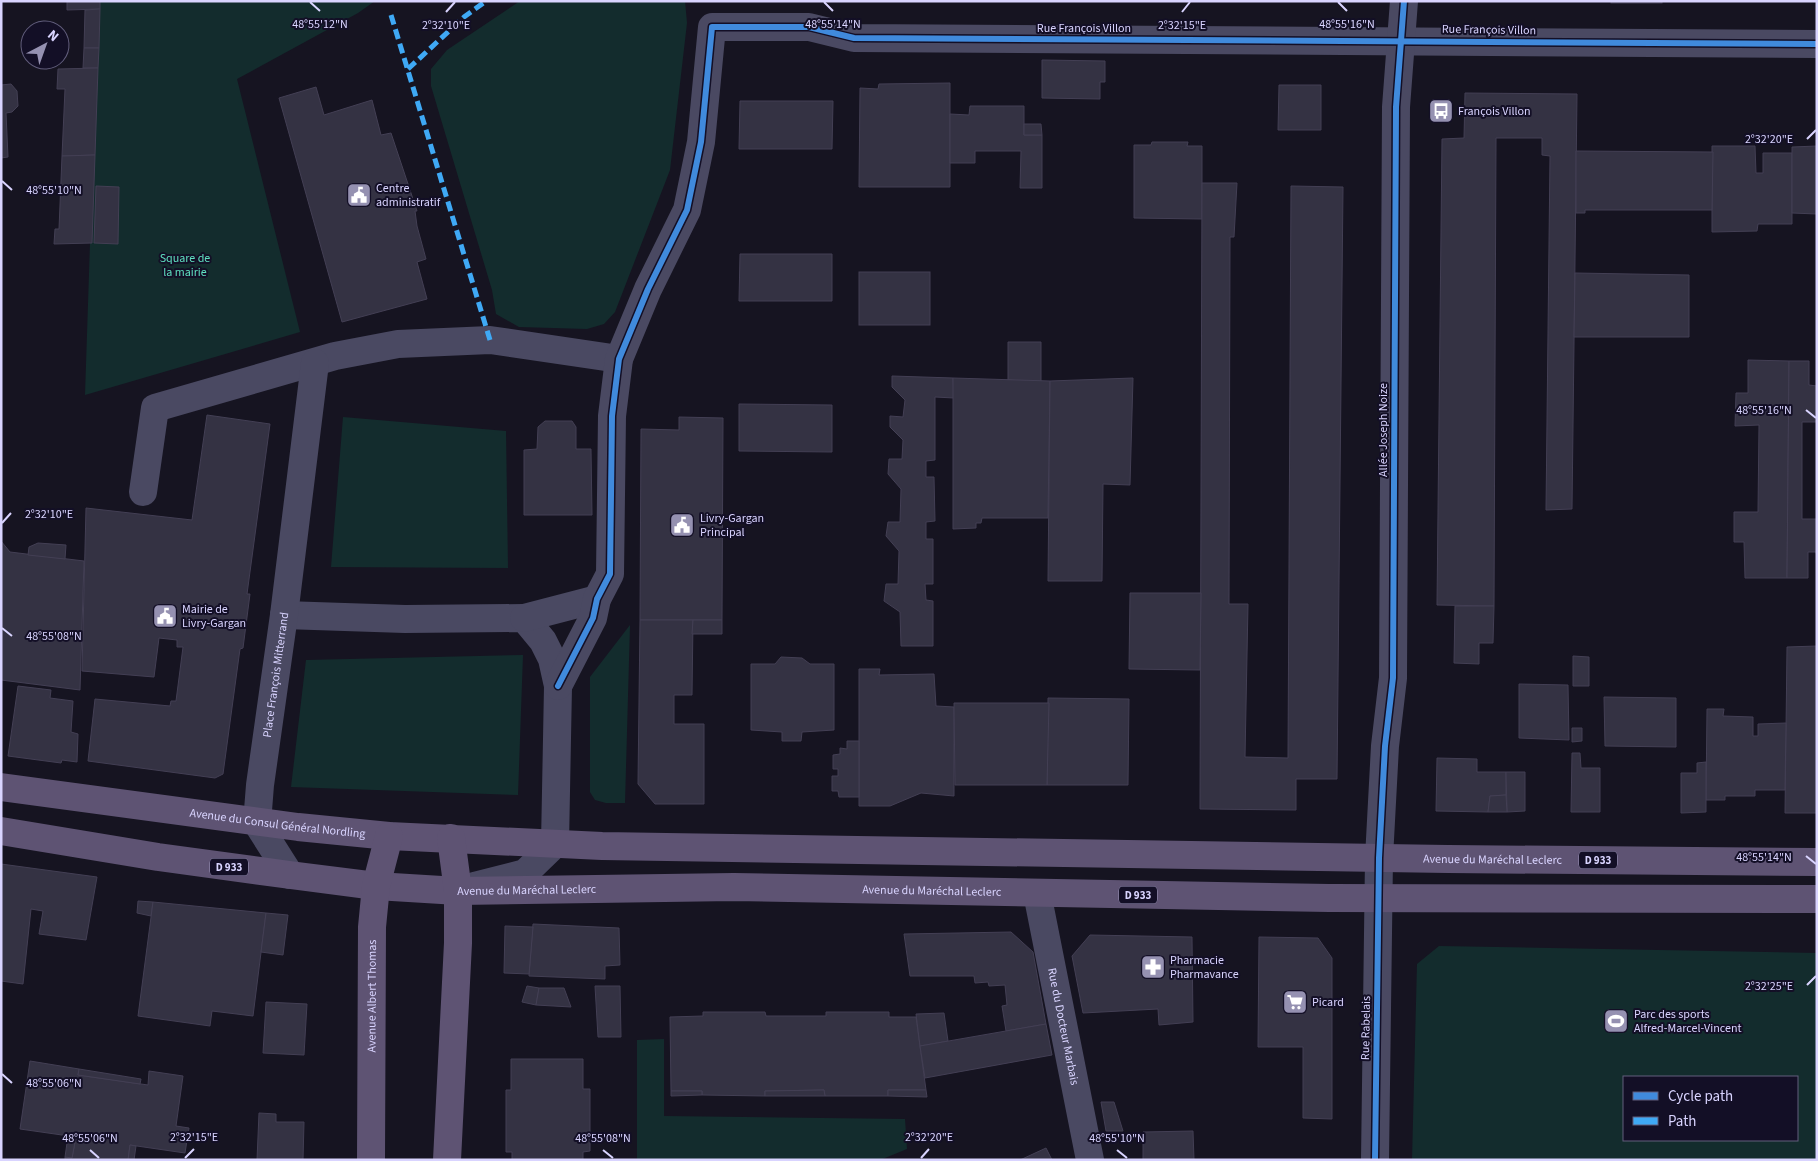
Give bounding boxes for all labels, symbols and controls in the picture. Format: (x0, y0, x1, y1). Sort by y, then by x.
text: 48°55'12"N (292, 16, 348, 33)
text: 48°55'14"N (805, 16, 861, 33)
text: 48°55'16"N (1319, 16, 1375, 33)
text: 2°32'10"E (422, 17, 470, 34)
text: 2°32'15"E (1158, 17, 1206, 34)
north arrow (20, 20, 70, 70)
street label: Rue François Villon (1037, 20, 1131, 37)
street label: Rue François Villon (1442, 21, 1536, 39)
text: N (43, 25, 63, 47)
bus stop icon: François Villon (1428, 98, 1454, 124)
place label: François Villon (1458, 103, 1531, 120)
text: 2°32'20"E (1745, 131, 1793, 148)
place label: Centre administratif (376, 180, 441, 211)
text: 48°55'10"N (26, 182, 82, 199)
public building icon: Centre administratif (346, 182, 372, 208)
park label: Square de la mairie (160, 250, 210, 281)
street label: Allée Joseph Noize (1375, 383, 1392, 477)
text: 48°55'16"N (1736, 402, 1792, 419)
text: 2°32'10"E (25, 506, 73, 523)
place label: Livry-Gargan Principal (700, 510, 764, 541)
public building icon: Livry-Gargan Principal (669, 512, 695, 538)
place label: Mairie de Livry-Gargan (182, 601, 246, 632)
public building icon: Mairie de Livry-Gargan (152, 603, 178, 629)
street label: Place François Mitterrand (258, 611, 293, 739)
text: 48°55'08"N (26, 628, 82, 645)
street label: Avenue du Consul Général Nordling (189, 804, 366, 842)
text: 48°55'14"N (1736, 849, 1792, 866)
street label: Avenue du Maréchal Leclerc (1423, 850, 1563, 868)
road number: D 933 (1579, 852, 1617, 868)
road number: D 933 (210, 859, 248, 876)
street label: Avenue du Maréchal Leclerc (457, 880, 597, 900)
street label: Avenue du Maréchal Leclerc (862, 881, 1002, 900)
road number: D 933 (1119, 886, 1157, 904)
street label: Avenue Albert Thomas (363, 940, 380, 1052)
place label: Pharmacie Pharmavance (1170, 952, 1239, 983)
pharmacy icon: Pharmacie Pharmavance (1140, 954, 1166, 980)
street label: Rue du Docteur Marbais (1044, 966, 1083, 1086)
text: 2°32'25"E (1745, 978, 1793, 995)
supermarket icon: Picard (1282, 989, 1308, 1015)
place label: Picard (1312, 994, 1344, 1011)
street label: Rue Rabelais (1357, 996, 1375, 1060)
place label: Parc des sports Alfred-Marcel-Vincent (1634, 1006, 1742, 1037)
sports icon: Parc des sports Alfred-Marcel-Vincent (1603, 1008, 1629, 1034)
text: 48°55'06"N (26, 1075, 82, 1092)
legend (1623, 1076, 1798, 1141)
text: Cycle path (1668, 1086, 1733, 1107)
text: Path (1668, 1111, 1696, 1132)
text: 2°32'15"E (170, 1129, 218, 1146)
text: 2°32'20"E (905, 1129, 953, 1146)
text: 48°55'06"N (62, 1130, 118, 1147)
text: 48°55'08"N (575, 1130, 631, 1147)
text: 48°55'10"N (1089, 1130, 1145, 1147)

